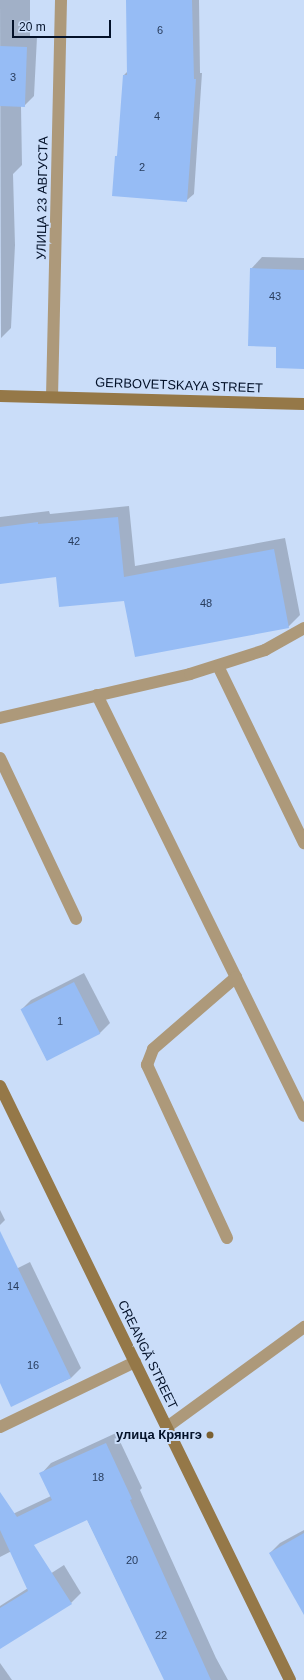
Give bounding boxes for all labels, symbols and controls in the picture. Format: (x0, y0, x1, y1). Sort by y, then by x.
scale bar (14, 12, 113, 38)
text: 20 m (19, 20, 46, 34)
house number: 6 (157, 23, 163, 37)
house number: 3 (10, 70, 16, 84)
house number: 4 (154, 109, 160, 123)
street label: УЛИЦА 23 АВГУСТА (34, 136, 52, 260)
house number: 2 (139, 160, 145, 174)
house number: 43 (269, 289, 281, 303)
street label: GERBOVETSKAYA STREET (95, 375, 263, 397)
house number: 42 (68, 534, 80, 548)
house number: 48 (200, 596, 212, 610)
house number: 1 (57, 1014, 63, 1028)
house number: 14 (7, 1279, 19, 1293)
street label: CREANGĂ STREET (114, 1298, 180, 1412)
house number: 16 (27, 1358, 39, 1372)
place label: улица Крянгэ (116, 1427, 202, 1443)
marker: улица Крянгэ (205, 1430, 215, 1440)
house number: 18 (92, 1470, 104, 1484)
house number: 20 (126, 1553, 138, 1567)
house number: 22 (155, 1628, 167, 1642)

